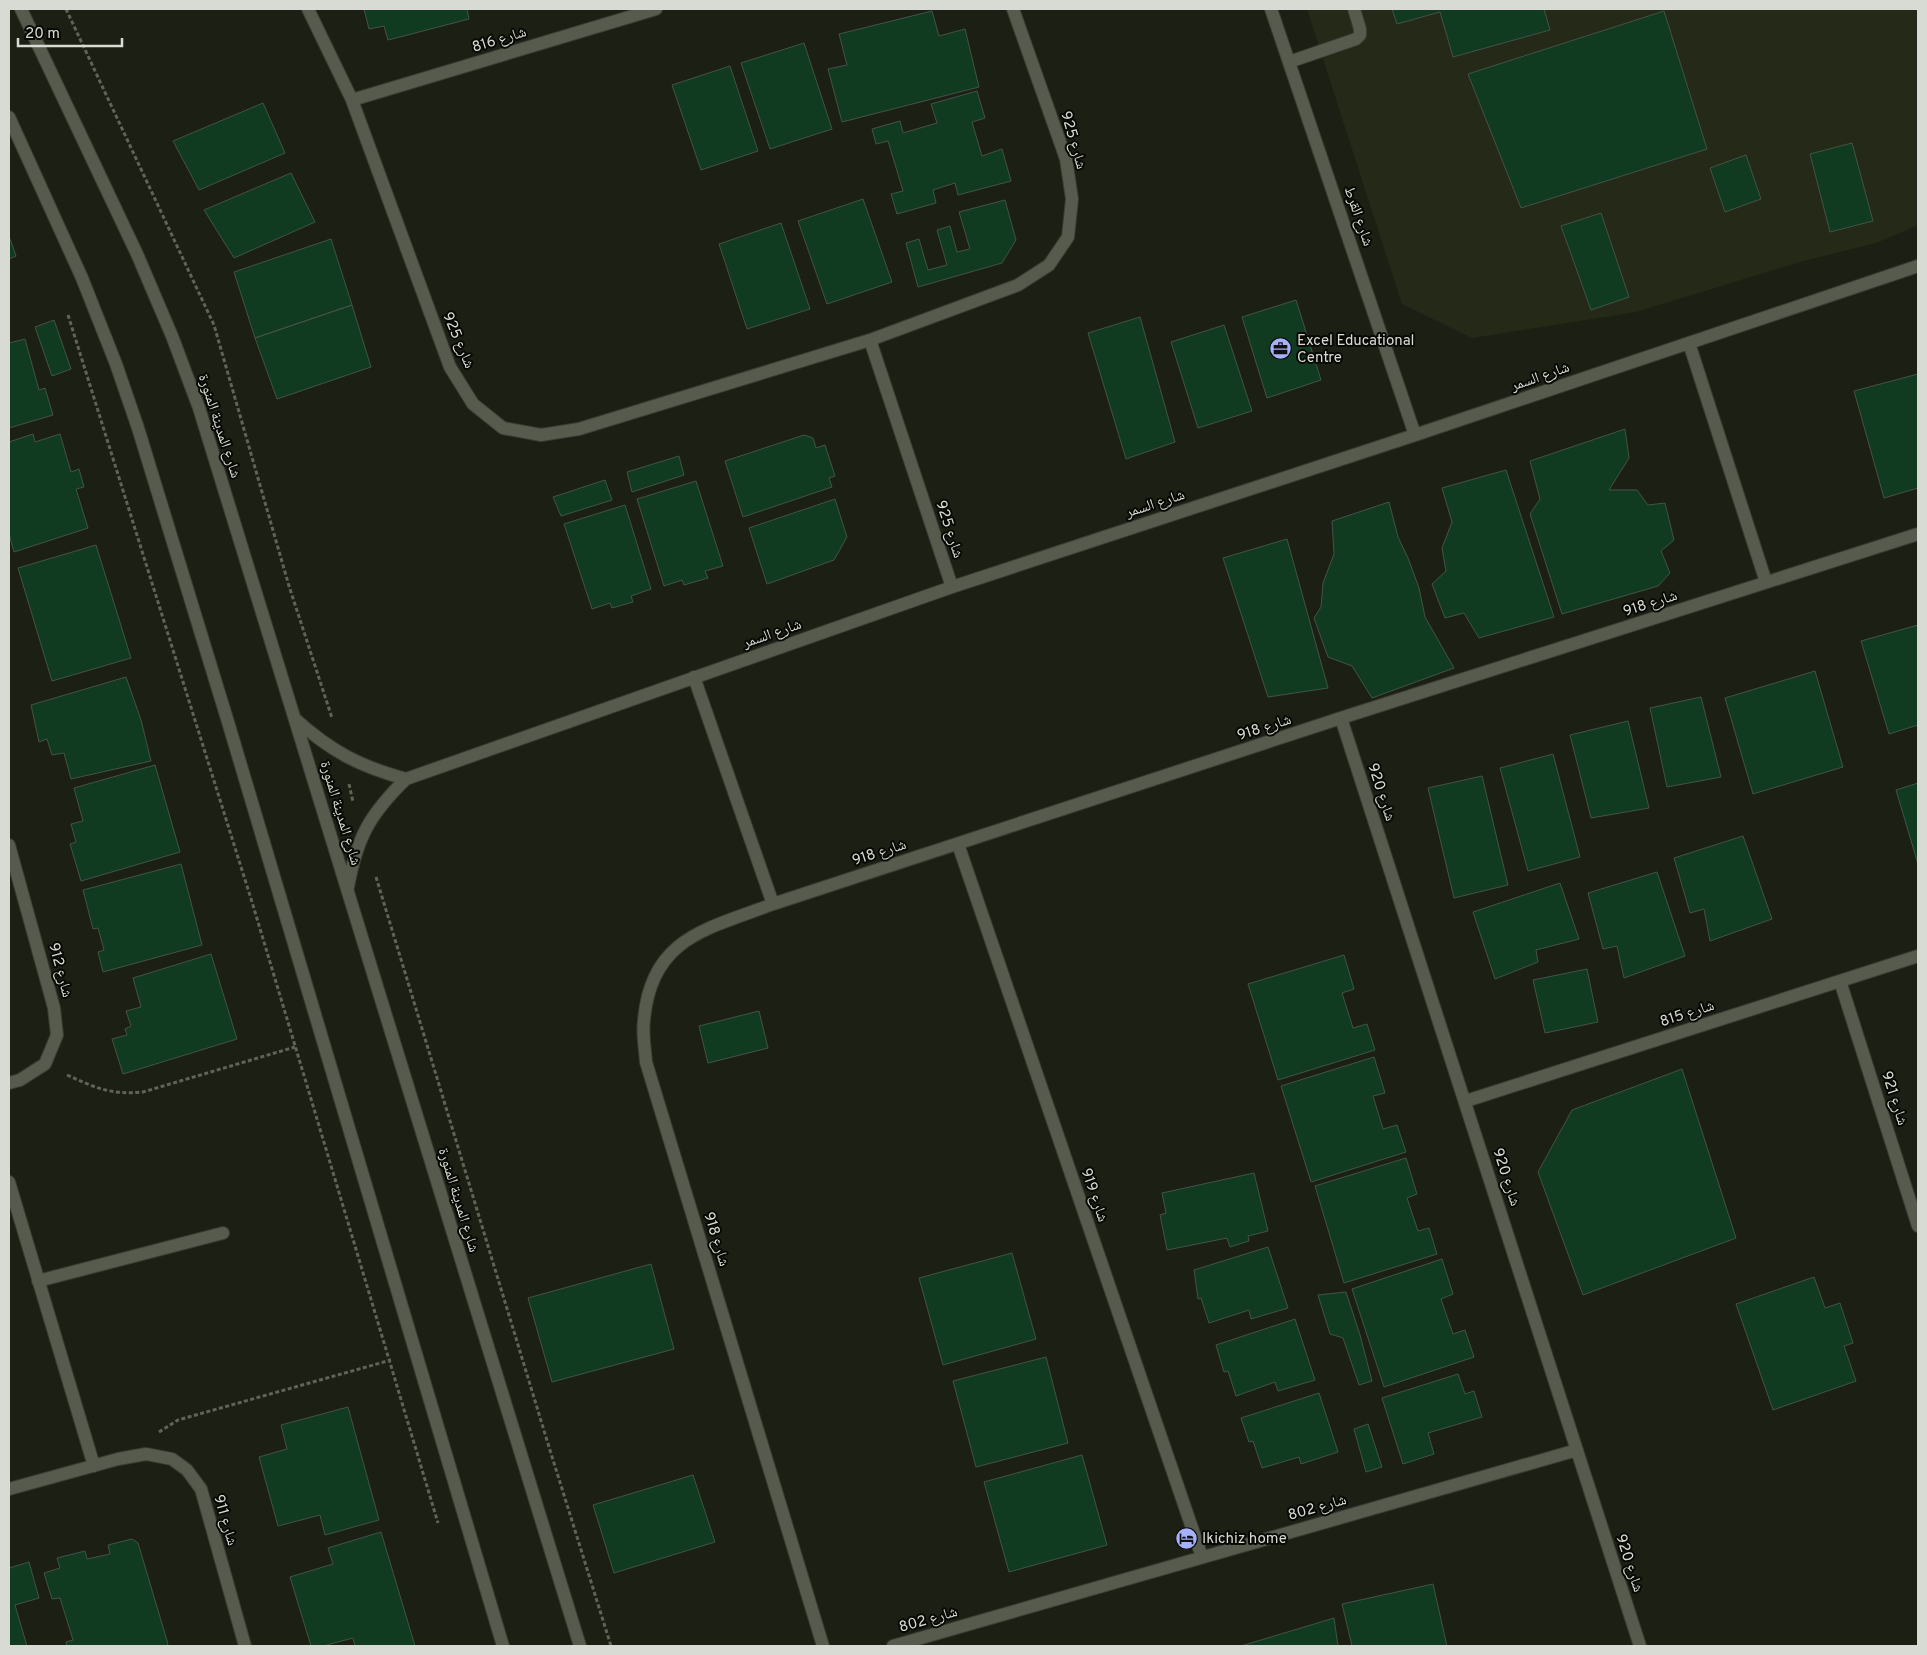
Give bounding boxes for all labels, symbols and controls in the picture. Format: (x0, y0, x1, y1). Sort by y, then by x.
scale bar (18, 15, 121, 47)
street label: شارع 816 (470, 23, 529, 58)
text: 20 m (25, 25, 60, 44)
street label: شارع 925 (1055, 109, 1090, 172)
street label: شارع القرط (1338, 184, 1377, 249)
street label: شارع 925 (437, 309, 478, 372)
place label: Excel Educational Centre (1297, 332, 1415, 368)
office icon: Excel Educational Centre (1269, 337, 1293, 361)
street label: شارع السمر (1508, 358, 1573, 397)
street label: شارع المدينة المنورة (193, 372, 244, 481)
street label: شارع السمر (1123, 486, 1188, 523)
street label: شارع 925 (930, 498, 967, 561)
street label: شارع 918 (1621, 587, 1680, 622)
street label: شارع السمر (740, 615, 805, 654)
street label: شارع 918 (1235, 711, 1294, 746)
street label: شارع المدينة المنورة (315, 759, 365, 868)
street label: شارع 920 (1362, 761, 1399, 824)
street label: شارع 918 (850, 836, 909, 871)
street label: شارع 912 (43, 941, 76, 1000)
street label: شارع 815 (1658, 997, 1717, 1032)
street label: شارع 921 (1876, 1069, 1911, 1128)
street label: شارع المدينة المنورة (433, 1146, 483, 1255)
street label: شارع 920 (1487, 1146, 1524, 1209)
street label: شارع 919 (1076, 1166, 1112, 1225)
street label: شارع 918 (698, 1210, 733, 1269)
street label: شارع 802 (1286, 1491, 1349, 1526)
street label: شارع 911 (208, 1493, 241, 1548)
hotel icon: Ikichiz home (1174, 1526, 1198, 1550)
place label: Ikichiz home (1202, 1530, 1287, 1549)
street label: شارع 920 (1610, 1532, 1647, 1595)
street label: شارع 802 (897, 1603, 960, 1638)

